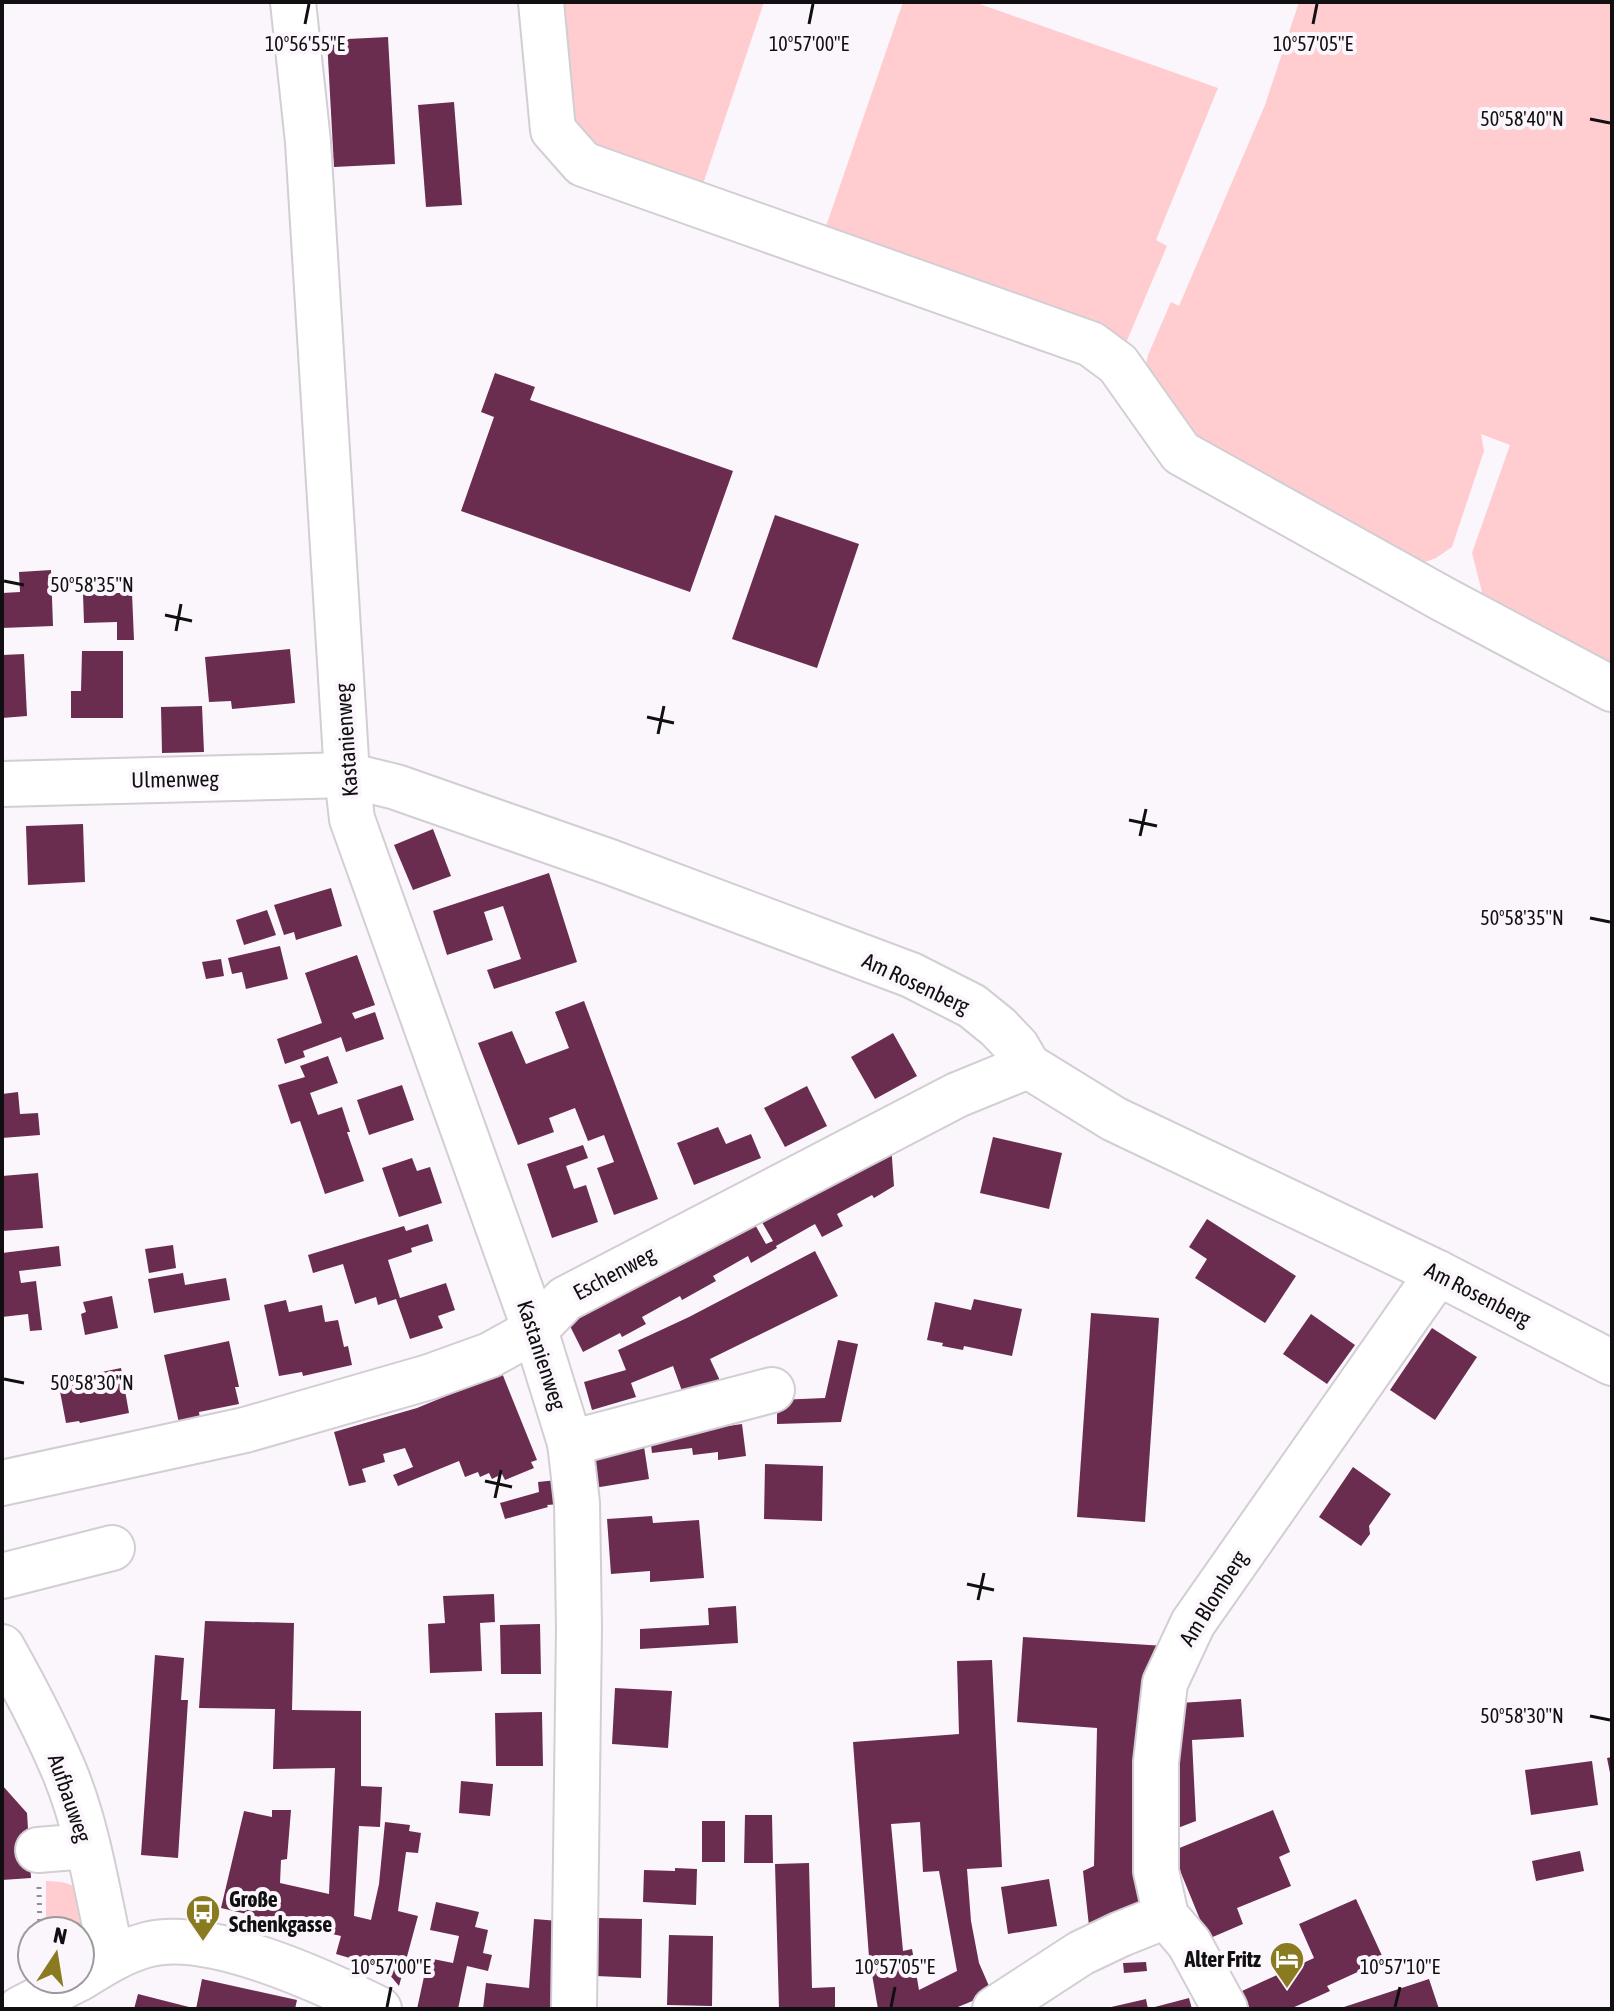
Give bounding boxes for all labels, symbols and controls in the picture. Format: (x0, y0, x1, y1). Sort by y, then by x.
text: 10°56'55"E (265, 32, 346, 55)
text: 10°57'00"E (769, 32, 850, 55)
text: 10°57'05"E (1273, 32, 1354, 55)
text: 50°58'40"N (1480, 107, 1564, 130)
text: 50°58'35"N (50, 573, 134, 596)
street label: Kastanienweg (329, 682, 363, 798)
street label: Ulmenweg (131, 765, 220, 793)
text: 50°58'35"N (1480, 906, 1564, 929)
street label: Am Rosenberg (858, 947, 974, 1019)
street label: Eschenweg (569, 1240, 660, 1305)
street label: Am Rosenberg (1421, 1256, 1536, 1332)
street label: Kastanienweg (512, 1297, 572, 1414)
text: 50°58'30"N (50, 1371, 134, 1394)
street label: Am Blomberg (1173, 1545, 1253, 1650)
text: 50°58'30"N (1480, 1704, 1564, 1727)
street label: Aufbauweg (43, 1751, 97, 1846)
place label: Große Schenkgasse (229, 1886, 332, 1937)
bus stop icon: Große Schenkgasse (184, 1893, 222, 1943)
north arrow (16, 1915, 96, 1995)
text: N (51, 1921, 69, 1950)
hotel icon: Alter Fritz (1268, 1940, 1306, 1990)
place label: Alter Fritz (1184, 1946, 1261, 1972)
text: 10°57'00"E (351, 1955, 432, 1978)
text: 10°57'05"E (855, 1955, 936, 1978)
text: 10°57'10"E (1360, 1955, 1441, 1978)

